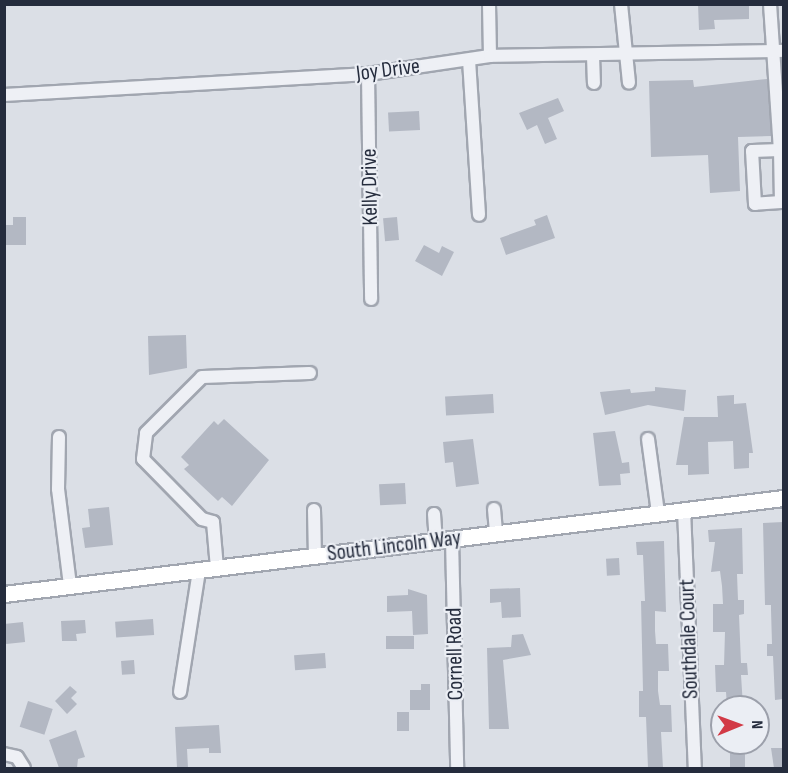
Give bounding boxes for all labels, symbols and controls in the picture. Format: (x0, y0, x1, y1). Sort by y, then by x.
street label: Joy Drive (355, 53, 421, 87)
street label: Kelly Drive (356, 148, 384, 226)
street label: South Lincoln Way (326, 525, 462, 567)
street label: Southdale Court (674, 579, 704, 699)
street label: Cornell Road (441, 608, 469, 700)
north arrow (710, 695, 770, 755)
text: N (747, 720, 766, 729)

